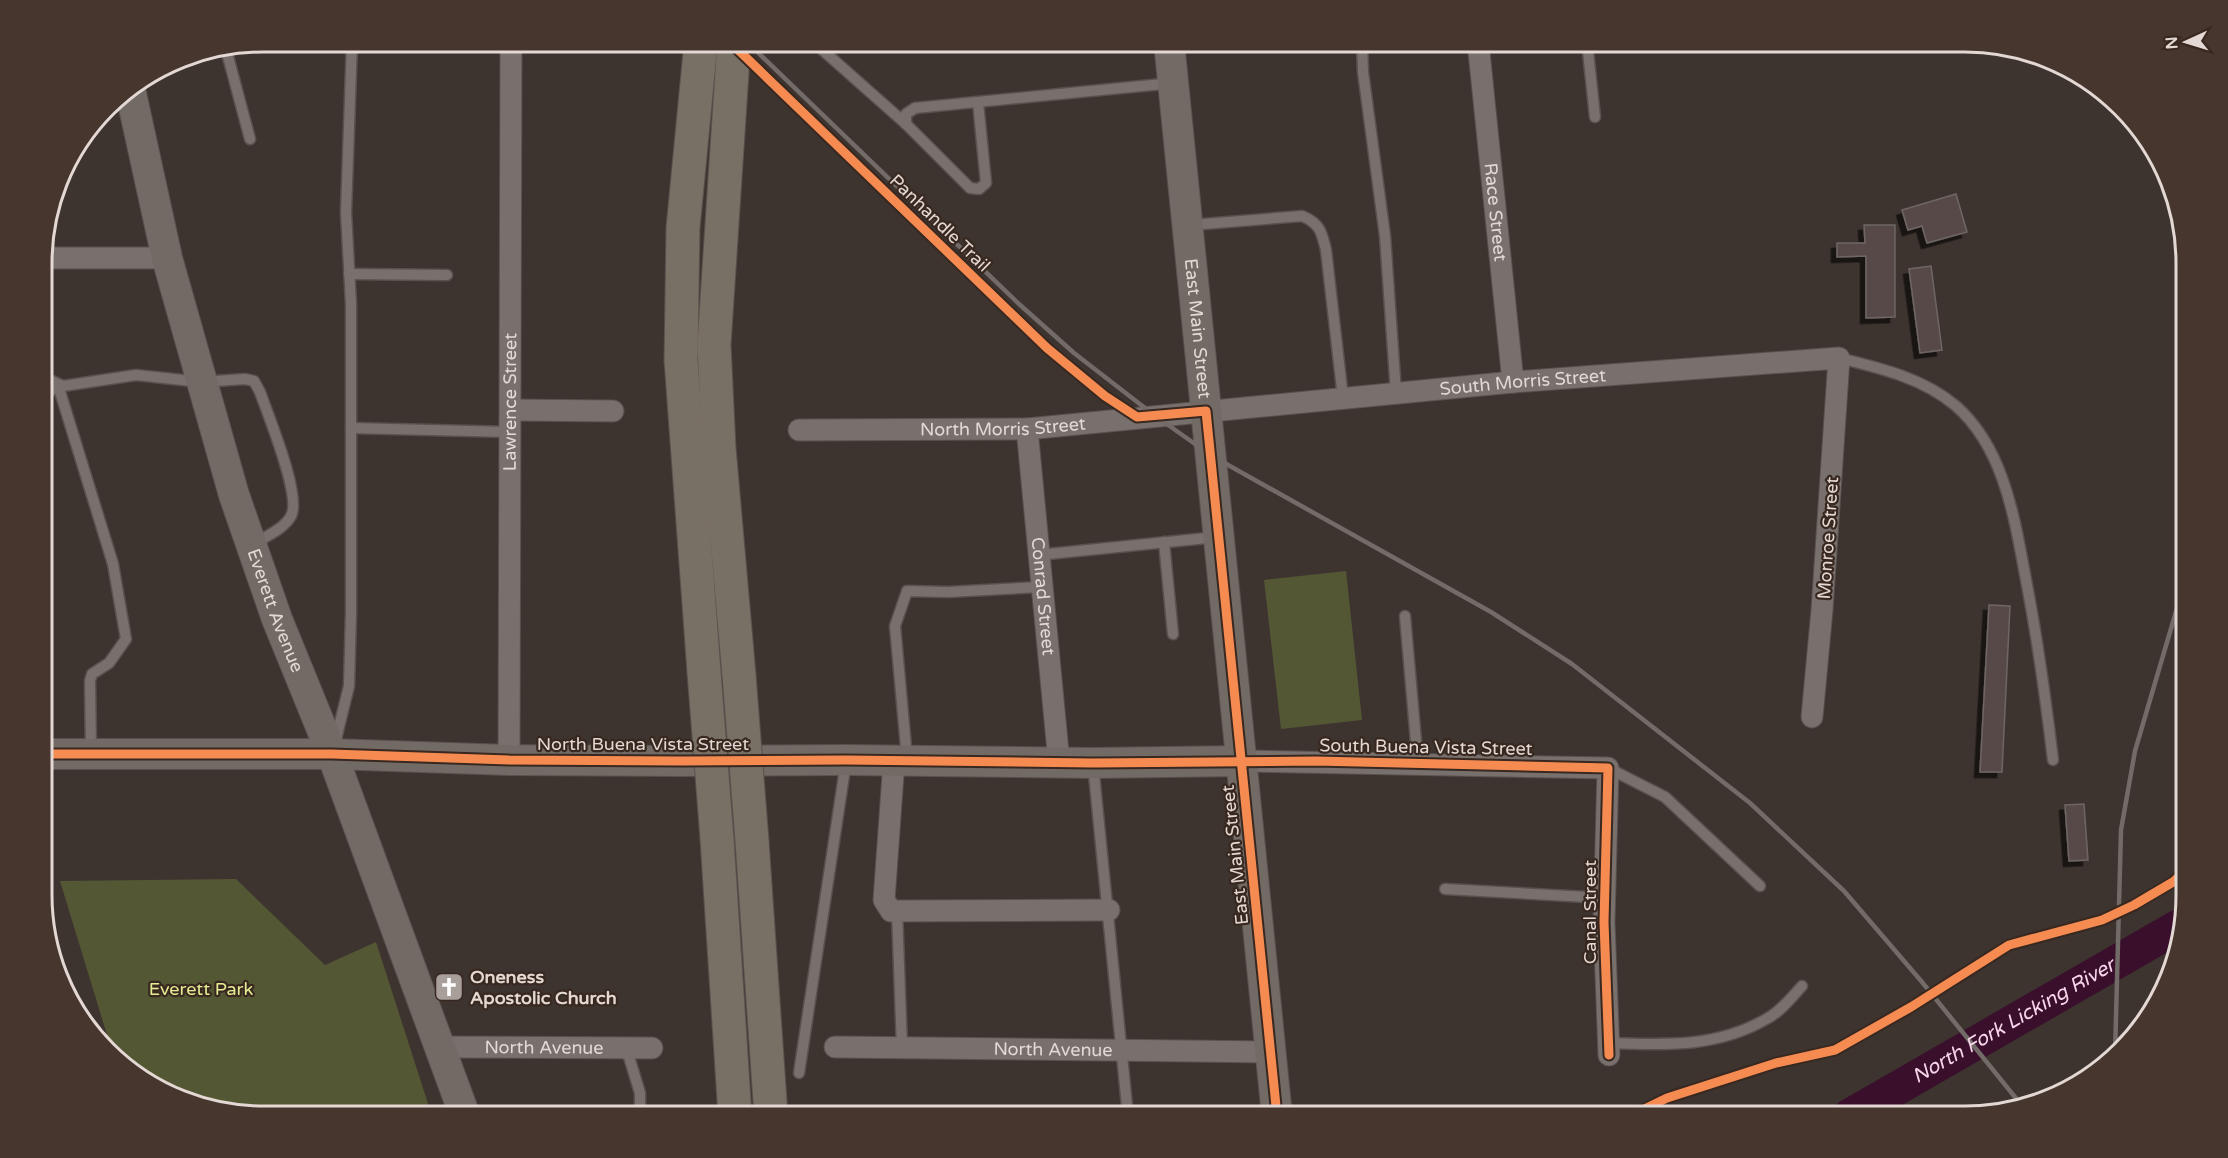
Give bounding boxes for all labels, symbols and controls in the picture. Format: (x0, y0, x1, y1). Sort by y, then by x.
north arrow (2156, 12, 2216, 72)
text: N (2162, 36, 2182, 50)
street label: Race Street (1480, 162, 1512, 263)
street label: Panhandle Trail (885, 169, 995, 277)
street label: East Main Street (1180, 257, 1216, 400)
street label: Lawrence Street (499, 333, 521, 471)
street label: South Morris Street (1439, 364, 1607, 400)
street label: North Morris Street (920, 412, 1087, 440)
street label: Monroe Street (1813, 476, 1843, 600)
street label: Conrad Street (1026, 536, 1060, 656)
street label: Everett Avenue (242, 546, 309, 676)
street label: North Buena Vista Street (537, 733, 749, 755)
street label: South Buena Vista Street (1319, 734, 1533, 760)
street label: East Main Street (1217, 784, 1253, 926)
street label: Canal Street (1579, 860, 1601, 964)
water label: North Fork Licking River (1908, 952, 2121, 1089)
place label: Oneness Apostolic Church (470, 966, 617, 1009)
church icon: Oneness Apostolic Church (433, 971, 465, 1003)
park label: Everett Park (149, 978, 253, 1000)
street label: North Avenue (484, 1036, 604, 1059)
street label: North Avenue (993, 1038, 1113, 1061)

